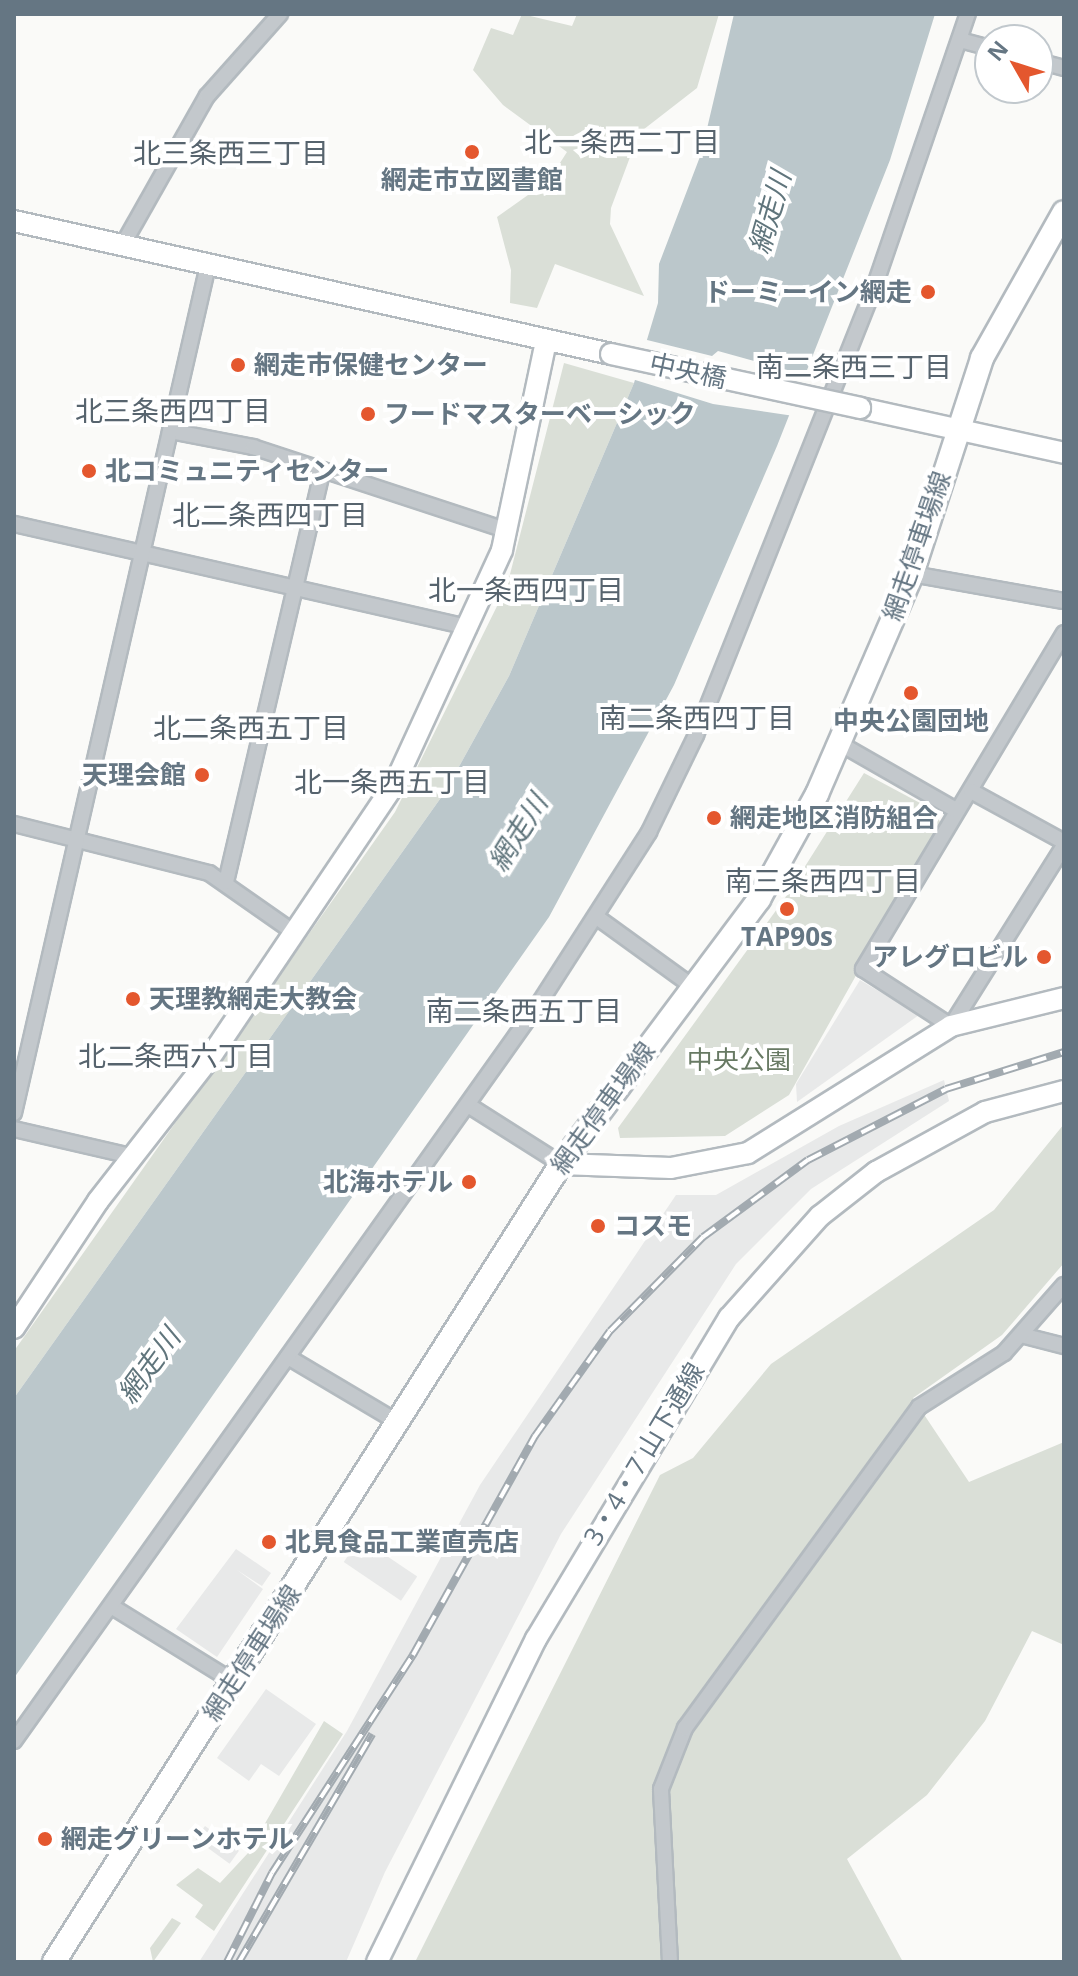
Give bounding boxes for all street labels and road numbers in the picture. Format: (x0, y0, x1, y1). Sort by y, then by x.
street label: 中央橋 (647, 348, 729, 394)
street label: 網走停車場線 (877, 467, 957, 625)
street label: 網走停車場線 (545, 1036, 661, 1180)
street label: 3・4・7 山下通線 (577, 1357, 711, 1551)
street label: 網走停車場線 (196, 1579, 308, 1727)

